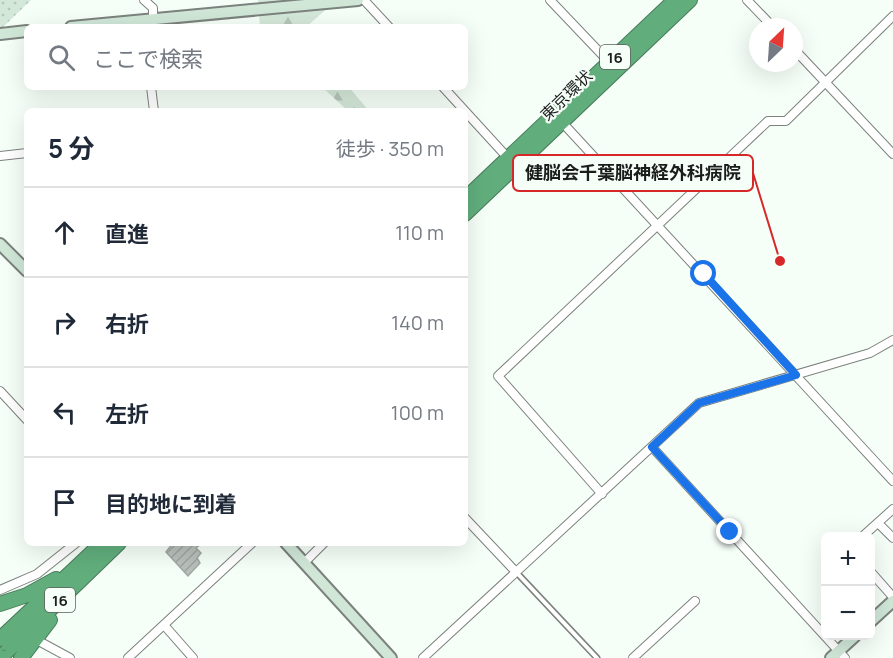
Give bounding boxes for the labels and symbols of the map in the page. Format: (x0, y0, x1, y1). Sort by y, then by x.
north arrow (749, 18, 803, 72)
road number: 16 (600, 45, 630, 69)
street label: 東京環状 (535, 65, 597, 125)
callout: 健脳会千葉脳神経外科病院 (513, 155, 753, 191)
text: 健脳会千葉脳神経外科病院 (525, 160, 741, 184)
route start (690, 260, 716, 286)
route end (716, 518, 742, 544)
road number: 16 (45, 588, 75, 612)

